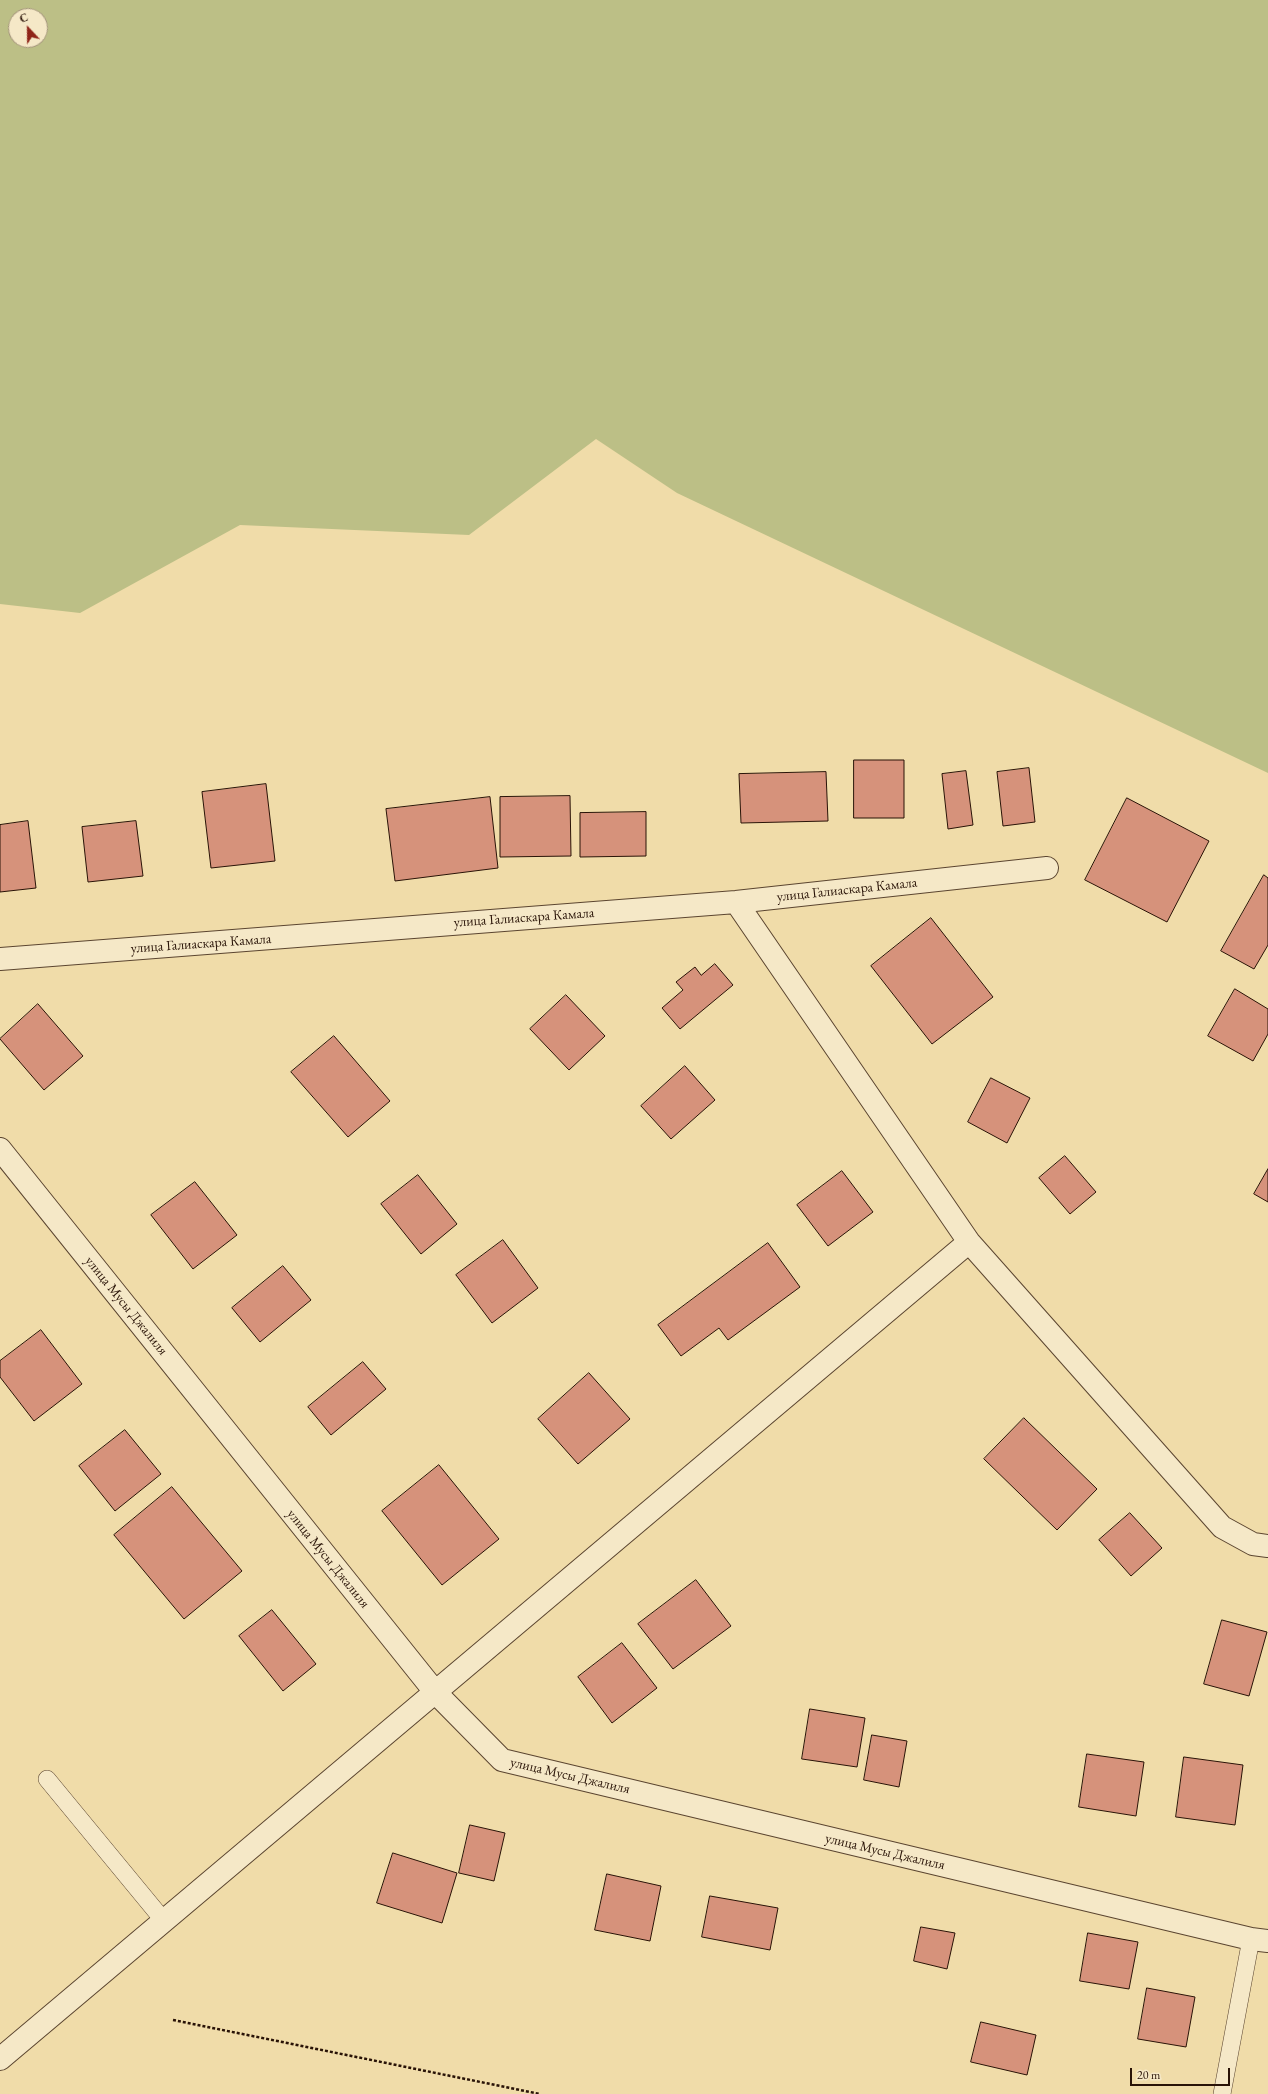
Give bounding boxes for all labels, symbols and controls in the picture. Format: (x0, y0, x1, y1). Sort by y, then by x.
north arrow (8, 8, 48, 48)
text: С (18, 10, 30, 26)
street label: улица Галиаскара Камала (776, 874, 918, 906)
street label: улица Галиаскара Камала (453, 905, 595, 931)
street label: улица Галиаскара Камала (130, 931, 272, 957)
street label: улица Мусы Джалиля (81, 1253, 171, 1359)
street label: улица Мусы Джалиля (283, 1506, 373, 1612)
street label: улица Мусы Джалиля (509, 1754, 631, 1798)
street label: улица Мусы Джалиля (824, 1830, 946, 1874)
scale bar (1132, 2060, 1232, 2086)
text: 20 m (1137, 2067, 1160, 2083)

